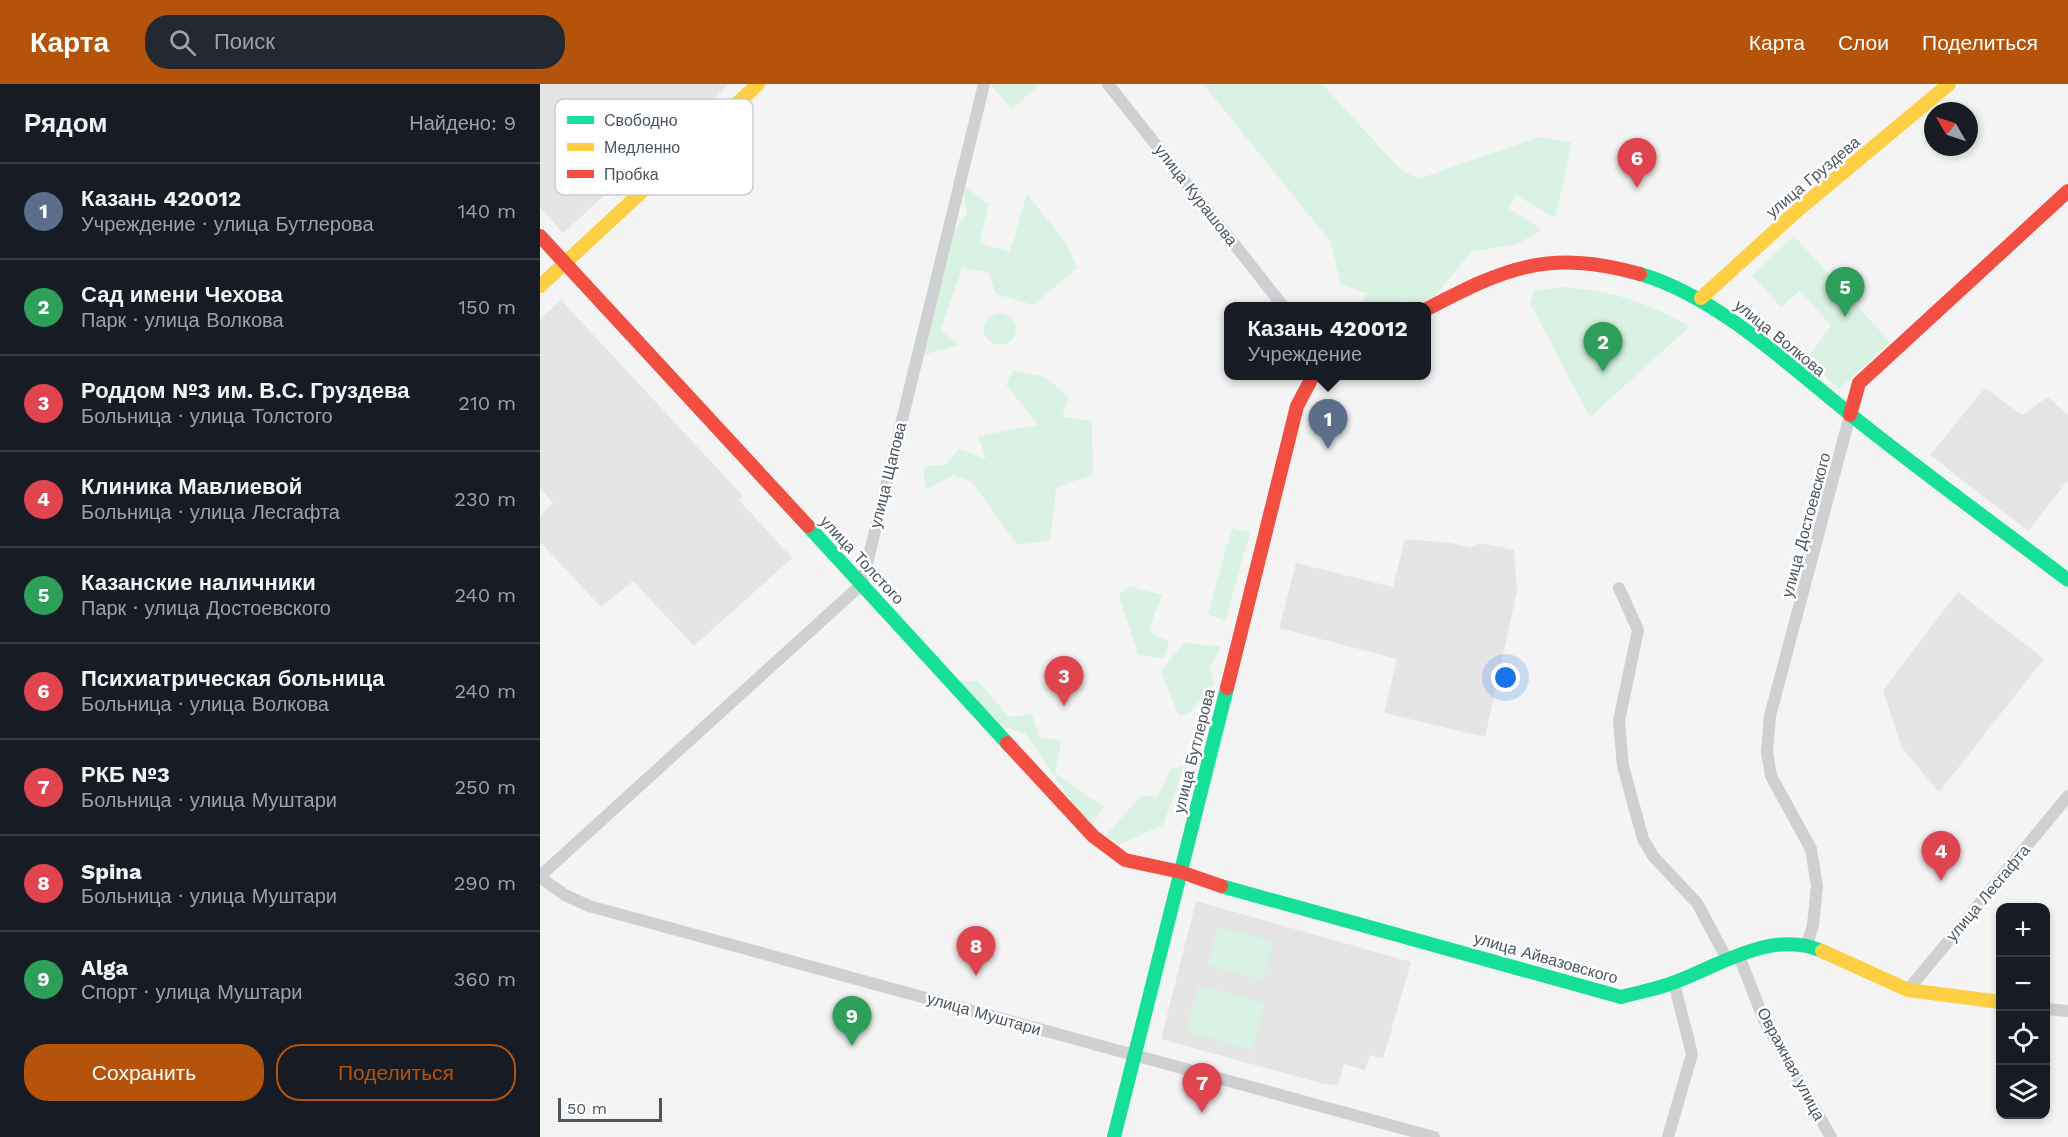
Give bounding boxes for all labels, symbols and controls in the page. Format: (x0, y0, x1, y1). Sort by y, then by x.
search box (145, 15, 565, 69)
text: Карта (30, 26, 109, 59)
icon: search (166, 26, 199, 59)
text: Поиск (214, 29, 275, 54)
text: Карта (1749, 30, 1805, 55)
text: Слои (1838, 30, 1889, 55)
text: Поделиться (1922, 30, 2038, 55)
legend (555, 99, 753, 195)
north arrow (1924, 102, 1978, 156)
text: Рядом (24, 108, 107, 138)
text: Найдено: 9 (409, 111, 516, 135)
text: Свободно (604, 111, 678, 130)
street label: улица Груздева (1762, 132, 1864, 222)
text: Медленно (604, 138, 680, 157)
pin: 6 (1618, 138, 1656, 188)
street label: улица Курашова (1151, 141, 1242, 250)
text: Пробка (604, 165, 659, 184)
text: Казань 420012 (81, 186, 241, 211)
text: 1 (39, 199, 48, 223)
text: 140 m (458, 199, 516, 223)
text: Учреждение · улица Бутлерова (81, 212, 374, 236)
pin: 5 (1826, 268, 1864, 317)
text: Сад имени Чехова (81, 282, 283, 307)
text: 2 (38, 295, 49, 319)
text: 150 m (458, 295, 516, 319)
street label: улица Волкова (1731, 296, 1829, 380)
popup (1224, 302, 1431, 380)
text: Парк · улица Волкова (81, 308, 284, 332)
text: Казань 420012 (1247, 316, 1408, 341)
pin: 2 (1584, 322, 1622, 372)
text: Учреждение (1247, 342, 1362, 366)
text: Роддом №3 им. В.С. Груздева (81, 378, 410, 403)
text: 3 (38, 391, 49, 415)
text: 210 m (458, 391, 516, 415)
pin: 1 (1308, 400, 1348, 449)
text: Больница · улица Толстого (81, 404, 333, 428)
street label: улица Щапова (866, 420, 910, 530)
street label: улица Достоевского (1778, 450, 1834, 599)
text: Клиника Мавлиевой (81, 474, 302, 499)
text: 4 (37, 487, 50, 511)
text: 230 m (454, 487, 516, 511)
text: Больница · улица Лесгафта (81, 500, 340, 524)
street label: улица Толстого (816, 512, 908, 608)
text: Казанские наличники (81, 570, 316, 595)
text: 5 (38, 583, 49, 607)
text: 240 m (454, 583, 516, 607)
text: Парк · улица Достоевского (81, 596, 331, 620)
pin: 3 (1044, 656, 1084, 706)
your location (1491, 663, 1520, 692)
text: Психиатрическая больница (81, 666, 384, 691)
text: 6 (37, 679, 50, 703)
text: 240 m (454, 679, 516, 703)
street label: улица Бутлерова (1169, 687, 1219, 815)
text: Больница · улица Волкова (81, 692, 329, 716)
text: РКБ №3 (81, 762, 170, 787)
text: 7 (37, 775, 50, 799)
text: 250 m (454, 775, 516, 799)
text: Больница · улица Муштари (81, 788, 337, 812)
pin: 4 (1922, 832, 1960, 881)
street label: улица Лесгафта (1942, 841, 2034, 945)
text: Spina (81, 859, 142, 884)
text: 8 (37, 871, 50, 895)
text: 290 m (454, 871, 516, 895)
text: Больница · улица Муштари (81, 884, 337, 908)
map controls (1996, 903, 2050, 1119)
button: + (1996, 903, 2050, 957)
pin: 8 (956, 926, 996, 976)
street label: улица Айвазовского (1472, 928, 1620, 988)
text: Alga (81, 955, 128, 980)
button: − (1996, 957, 2050, 1011)
text: 9 (37, 967, 50, 991)
text: 360 m (454, 967, 516, 991)
text: Спорт · улица Муштари (81, 980, 302, 1004)
street label: улица Муштари (925, 989, 1043, 1039)
pin: 9 (832, 996, 872, 1046)
street label: Овражная улица (1753, 1004, 1829, 1124)
button: locate (1996, 1011, 2050, 1065)
button: Сохранить (24, 1044, 264, 1101)
button: Поделиться (276, 1044, 516, 1101)
pin: 7 (1182, 1064, 1222, 1113)
button: layers (1996, 1065, 2050, 1119)
scale bar (558, 1095, 662, 1122)
text: 50 m (567, 1099, 607, 1118)

